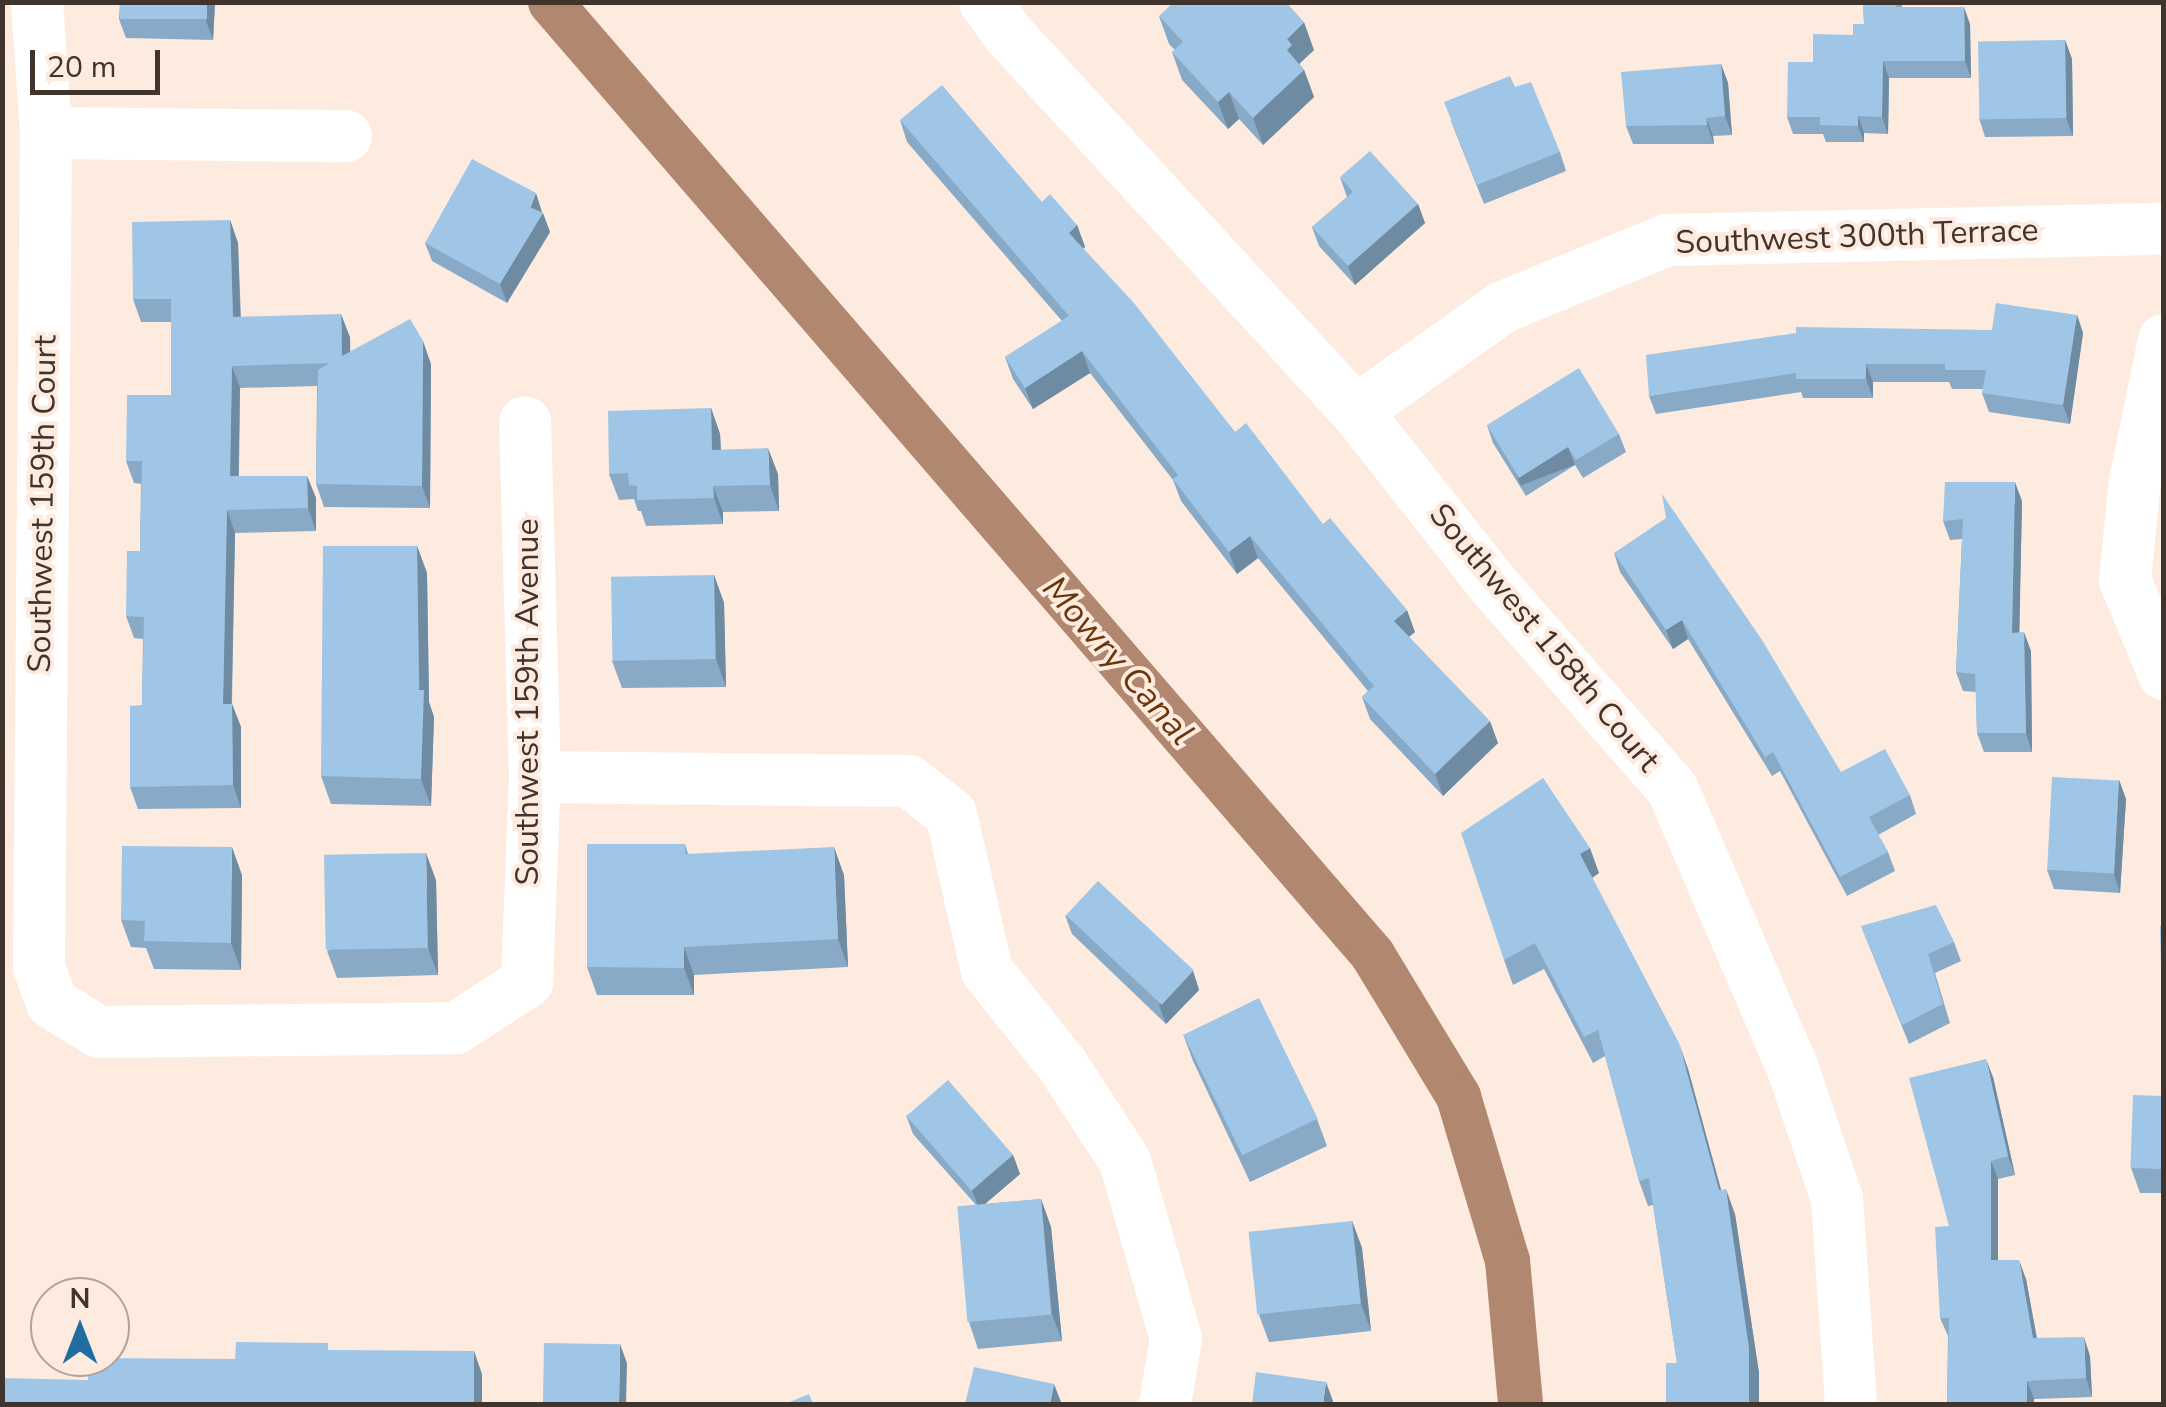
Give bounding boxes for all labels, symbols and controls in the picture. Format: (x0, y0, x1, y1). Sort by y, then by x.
scale bar (35, 30, 165, 92)
text: 20 m (47, 47, 116, 88)
street label: Southwest 300th Terrace (1675, 211, 2039, 263)
street label: Southwest 159th Court (21, 335, 65, 673)
street label: Southwest 158th Court (1421, 496, 1667, 780)
street label: Southwest 159th Avenue (509, 518, 547, 886)
water label: Mowry Canal (1033, 568, 1203, 754)
north arrow (30, 1277, 130, 1377)
text: N (70, 1280, 90, 1318)

